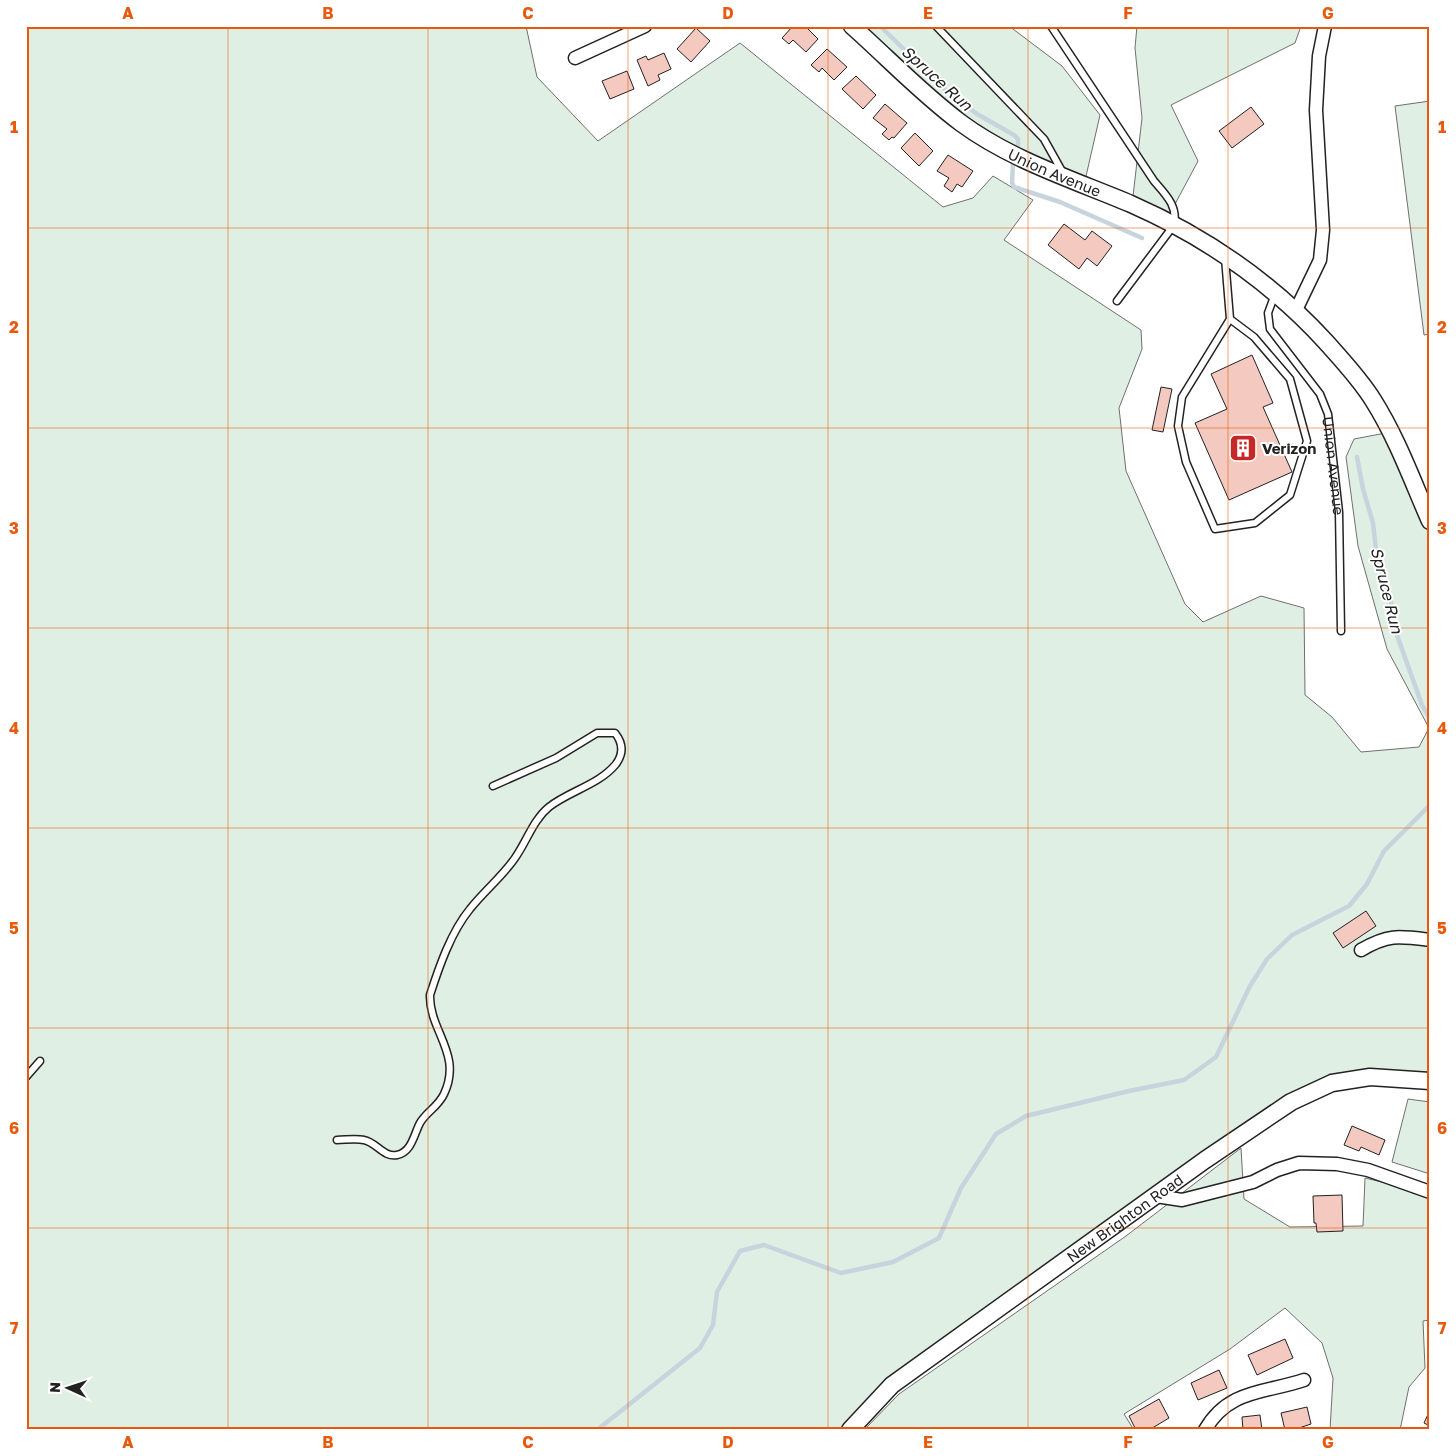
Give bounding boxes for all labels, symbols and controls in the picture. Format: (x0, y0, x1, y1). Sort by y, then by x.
text: A (122, 3, 134, 23)
text: B (322, 3, 334, 23)
text: C (522, 3, 534, 23)
text: D (722, 3, 734, 23)
text: E (923, 3, 933, 23)
text: F (1123, 3, 1133, 23)
text: G (1322, 3, 1334, 23)
water label: Spruce Run (898, 41, 977, 116)
text: 1 (10, 117, 18, 137)
text: 1 (1438, 117, 1446, 137)
street label: Union Avenue (1005, 144, 1104, 200)
text: 2 (9, 317, 19, 337)
text: 2 (1437, 317, 1447, 337)
street label: Union Avenue (1319, 415, 1348, 516)
building icon: Verizon (1228, 433, 1258, 463)
place label: Verizon (1262, 439, 1316, 457)
text: 3 (9, 518, 19, 538)
text: 3 (1437, 518, 1447, 538)
water label: Spruce Run (1367, 545, 1408, 636)
text: 4 (9, 718, 19, 738)
text: 4 (1437, 718, 1447, 738)
text: 5 (9, 918, 19, 938)
text: 5 (1437, 918, 1447, 938)
text: 6 (9, 1118, 19, 1138)
text: 6 (1437, 1118, 1447, 1138)
street label: New Brighton Road (1063, 1170, 1186, 1266)
text: 7 (10, 1318, 19, 1338)
text: 7 (1438, 1318, 1447, 1338)
north arrow (42, 1364, 92, 1414)
text: N (46, 1382, 63, 1393)
text: A (122, 1432, 134, 1452)
text: B (322, 1432, 334, 1452)
text: C (522, 1432, 534, 1452)
text: D (722, 1432, 734, 1452)
text: E (923, 1432, 933, 1452)
text: F (1123, 1432, 1133, 1452)
text: G (1322, 1432, 1334, 1452)

